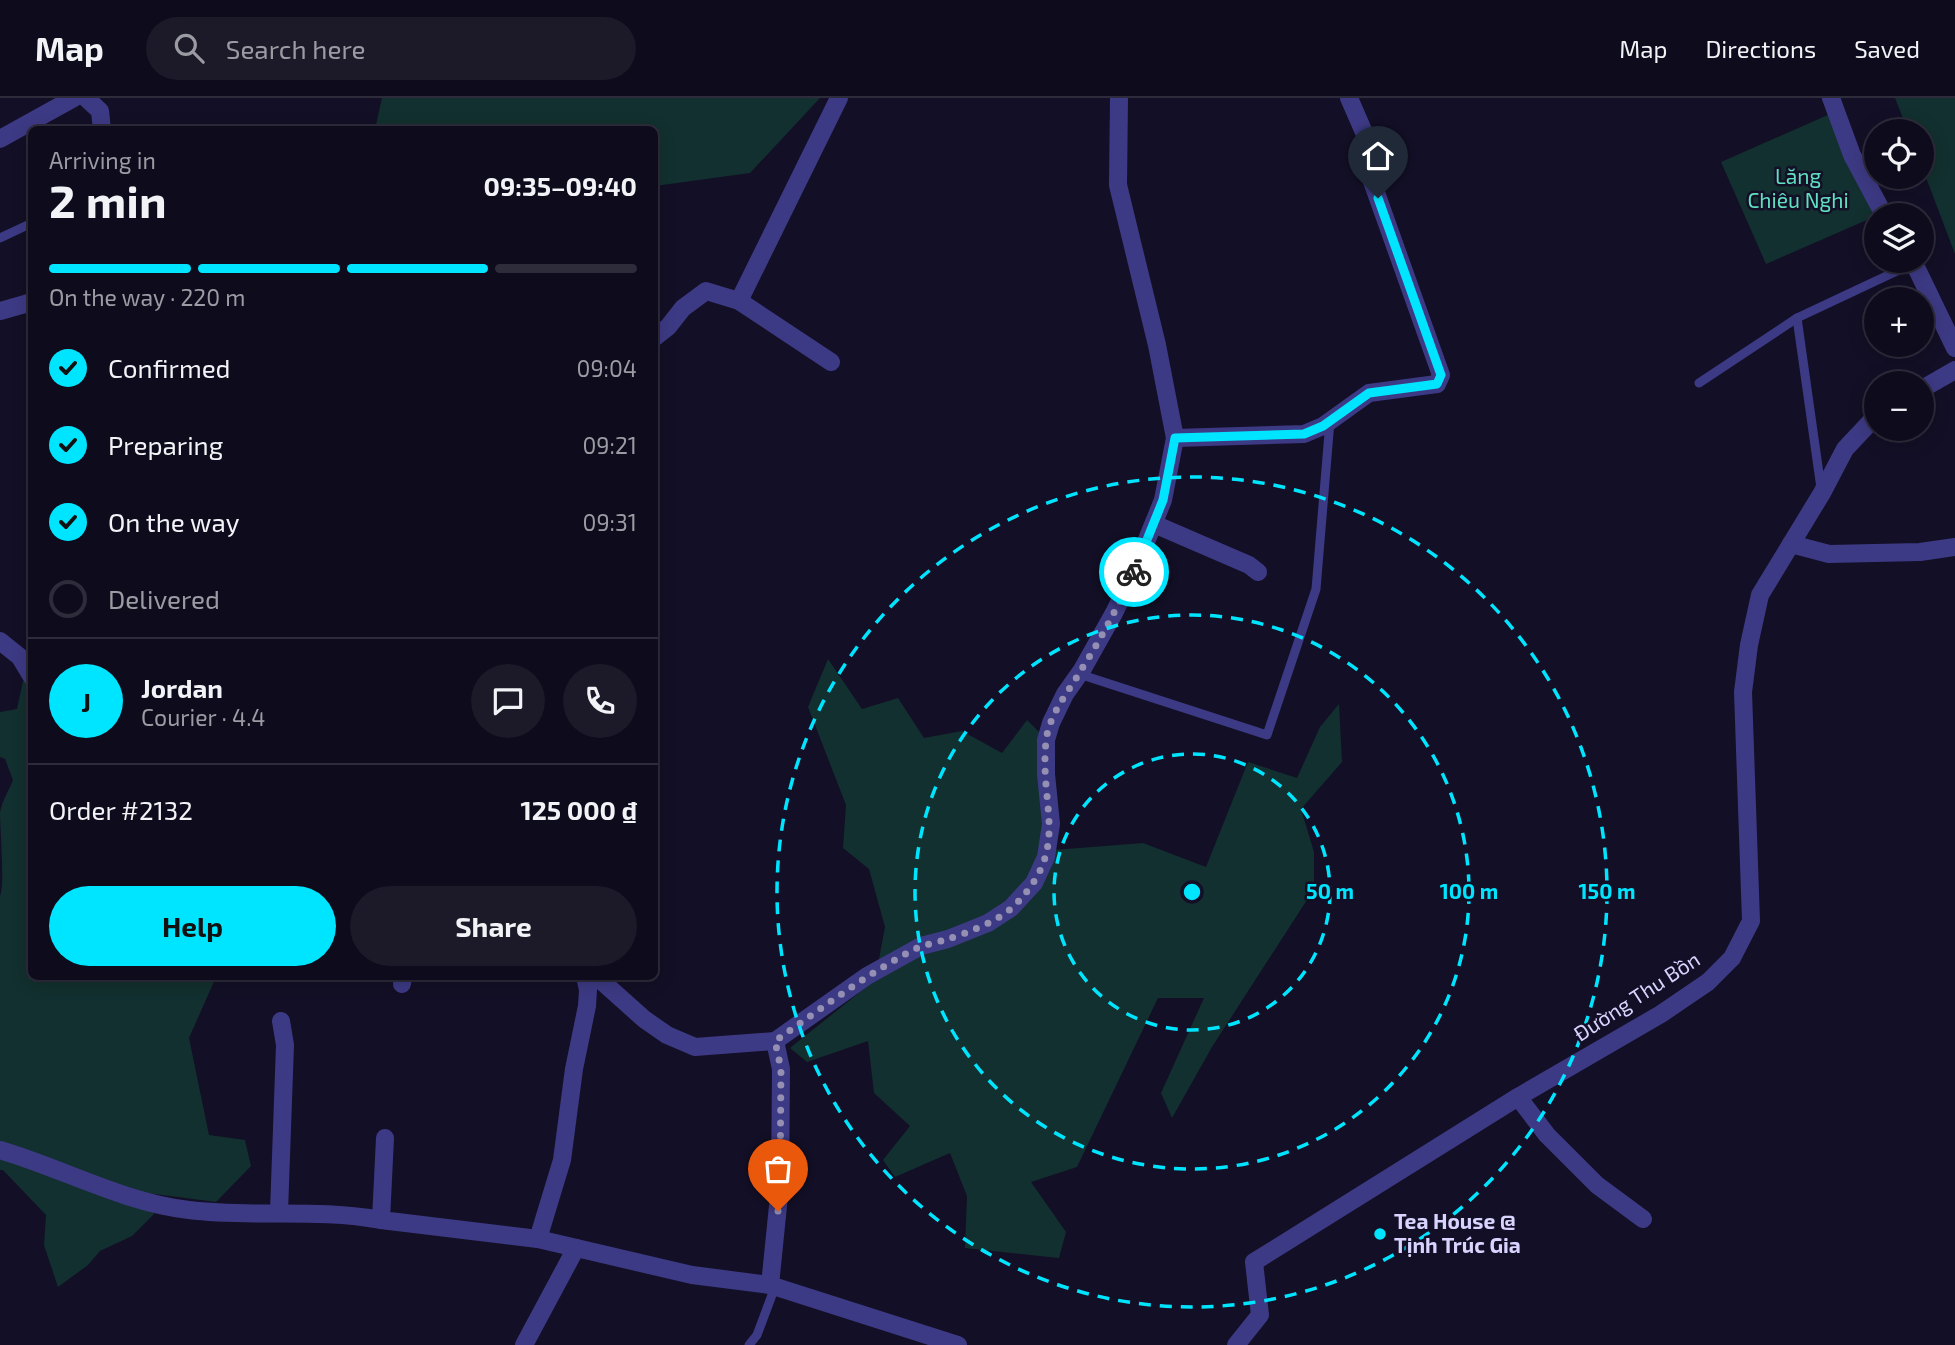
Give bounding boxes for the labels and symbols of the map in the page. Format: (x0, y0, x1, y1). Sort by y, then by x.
pin (1348, 126, 1408, 198)
park label: Lăng Chiêu Nghi (1747, 163, 1849, 212)
courier (1099, 537, 1169, 607)
text: 50 m (1306, 878, 1354, 903)
text: 100 m (1440, 878, 1498, 903)
text: 150 m (1579, 878, 1635, 903)
centre of rings (1180, 880, 1204, 904)
street label: Đường Thu Bồn (1569, 946, 1704, 1046)
pin (748, 1139, 808, 1211)
place label: Tea House @ Tịnh Trúc Gia (1394, 1208, 1521, 1257)
marker: Tea House @ Tịnh Trúc Gia (1372, 1226, 1388, 1242)

